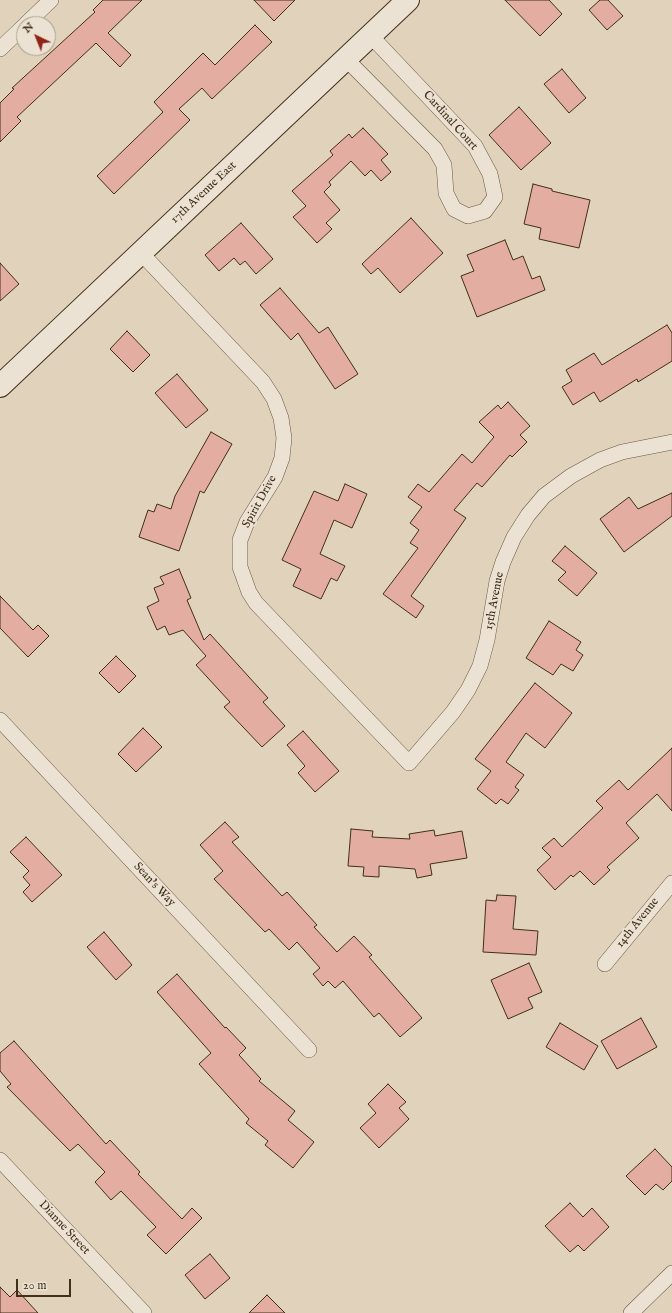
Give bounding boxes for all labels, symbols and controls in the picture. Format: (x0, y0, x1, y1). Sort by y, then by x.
north arrow (16, 16, 56, 56)
text: N (20, 20, 37, 36)
street label: Cardinal Court (420, 88, 480, 154)
street label: 17th Avenue East (168, 159, 240, 227)
street label: Spirit Drive (240, 473, 280, 531)
street label: 15th Avenue (482, 571, 508, 631)
street label: Sean's Way (130, 860, 178, 910)
street label: 14th Avenue (613, 895, 663, 951)
street label: Dianne Street (35, 1198, 93, 1258)
scale bar (18, 1271, 73, 1297)
text: 20 m (23, 1278, 46, 1293)

